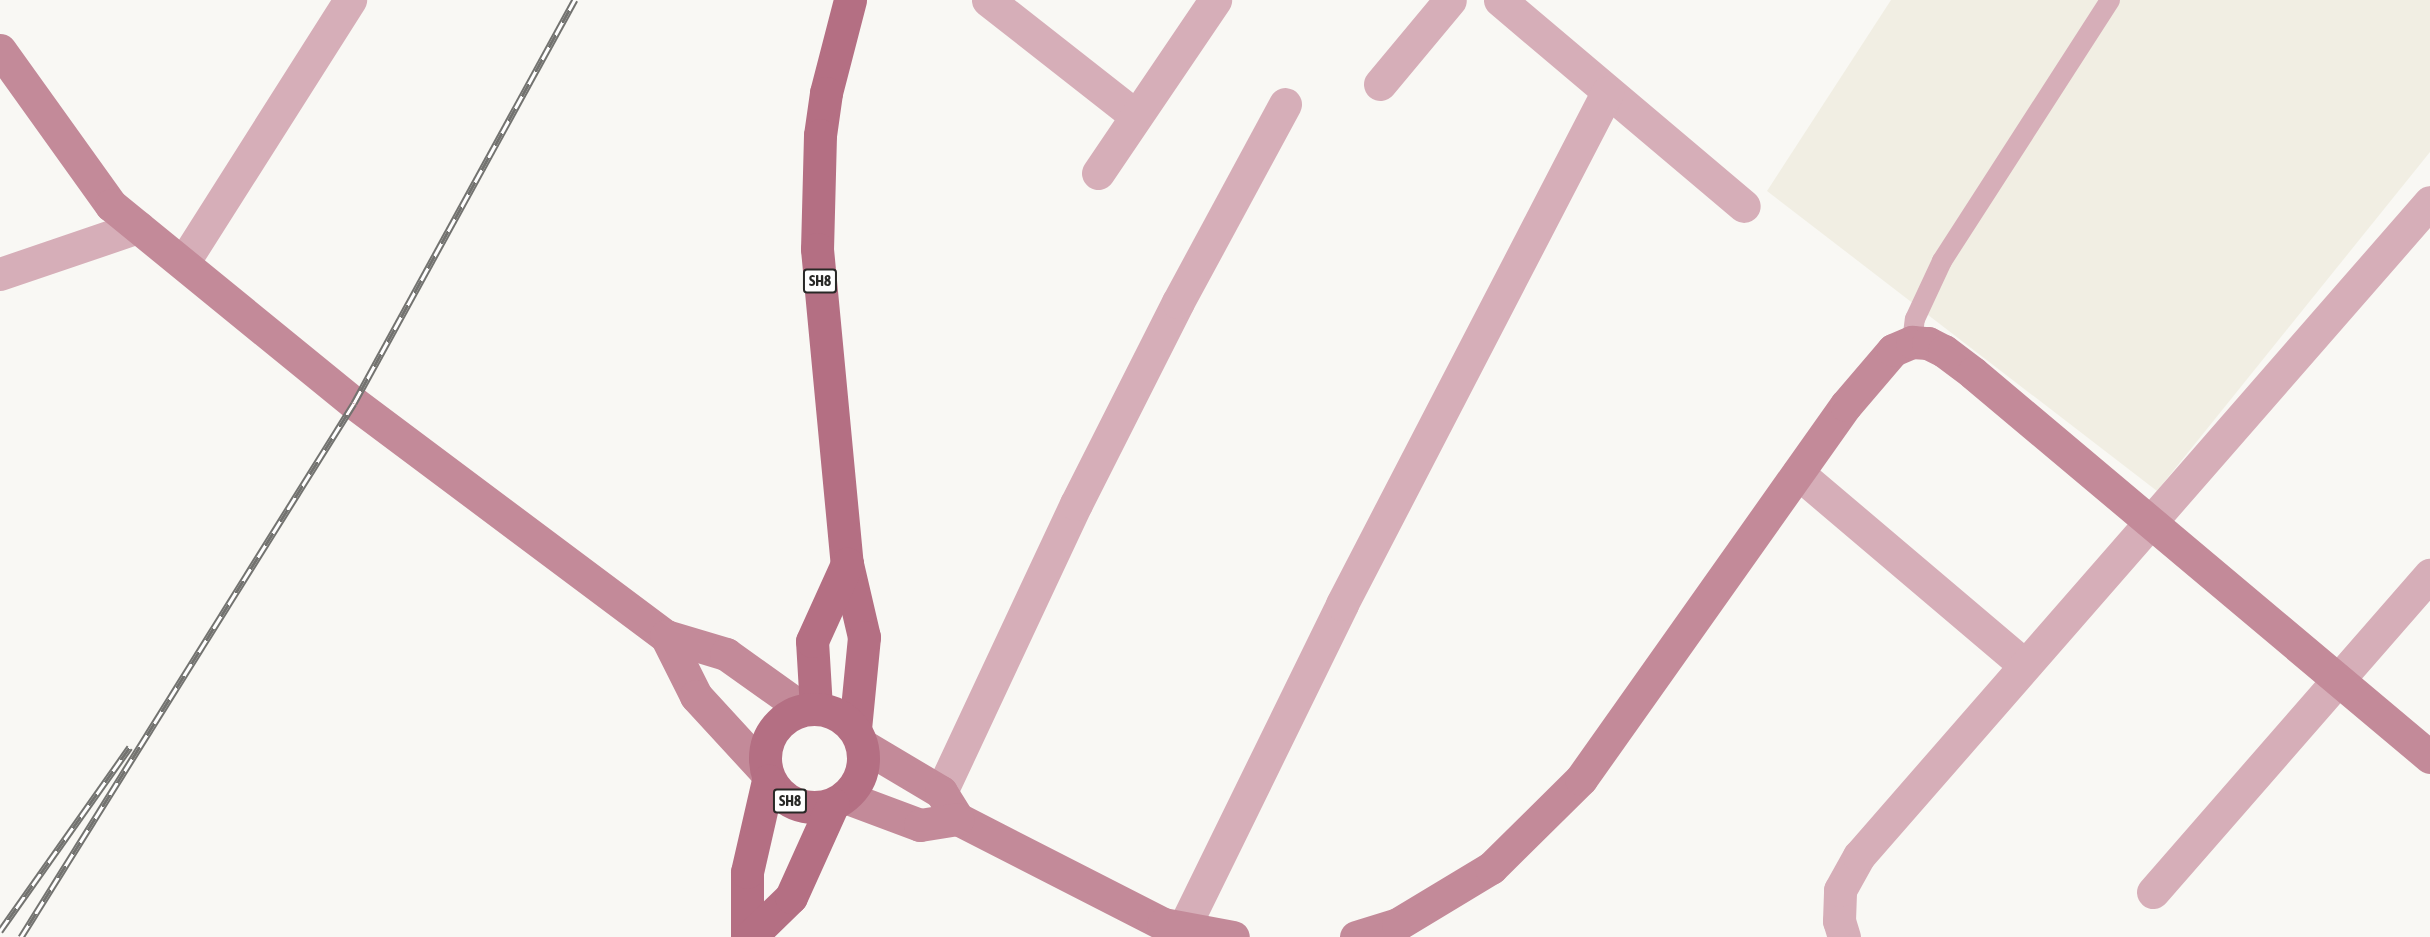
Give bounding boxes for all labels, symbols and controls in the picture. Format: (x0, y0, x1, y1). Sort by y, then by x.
road number: SH8 (802, 269, 838, 293)
road number: SH8 (772, 789, 808, 813)

